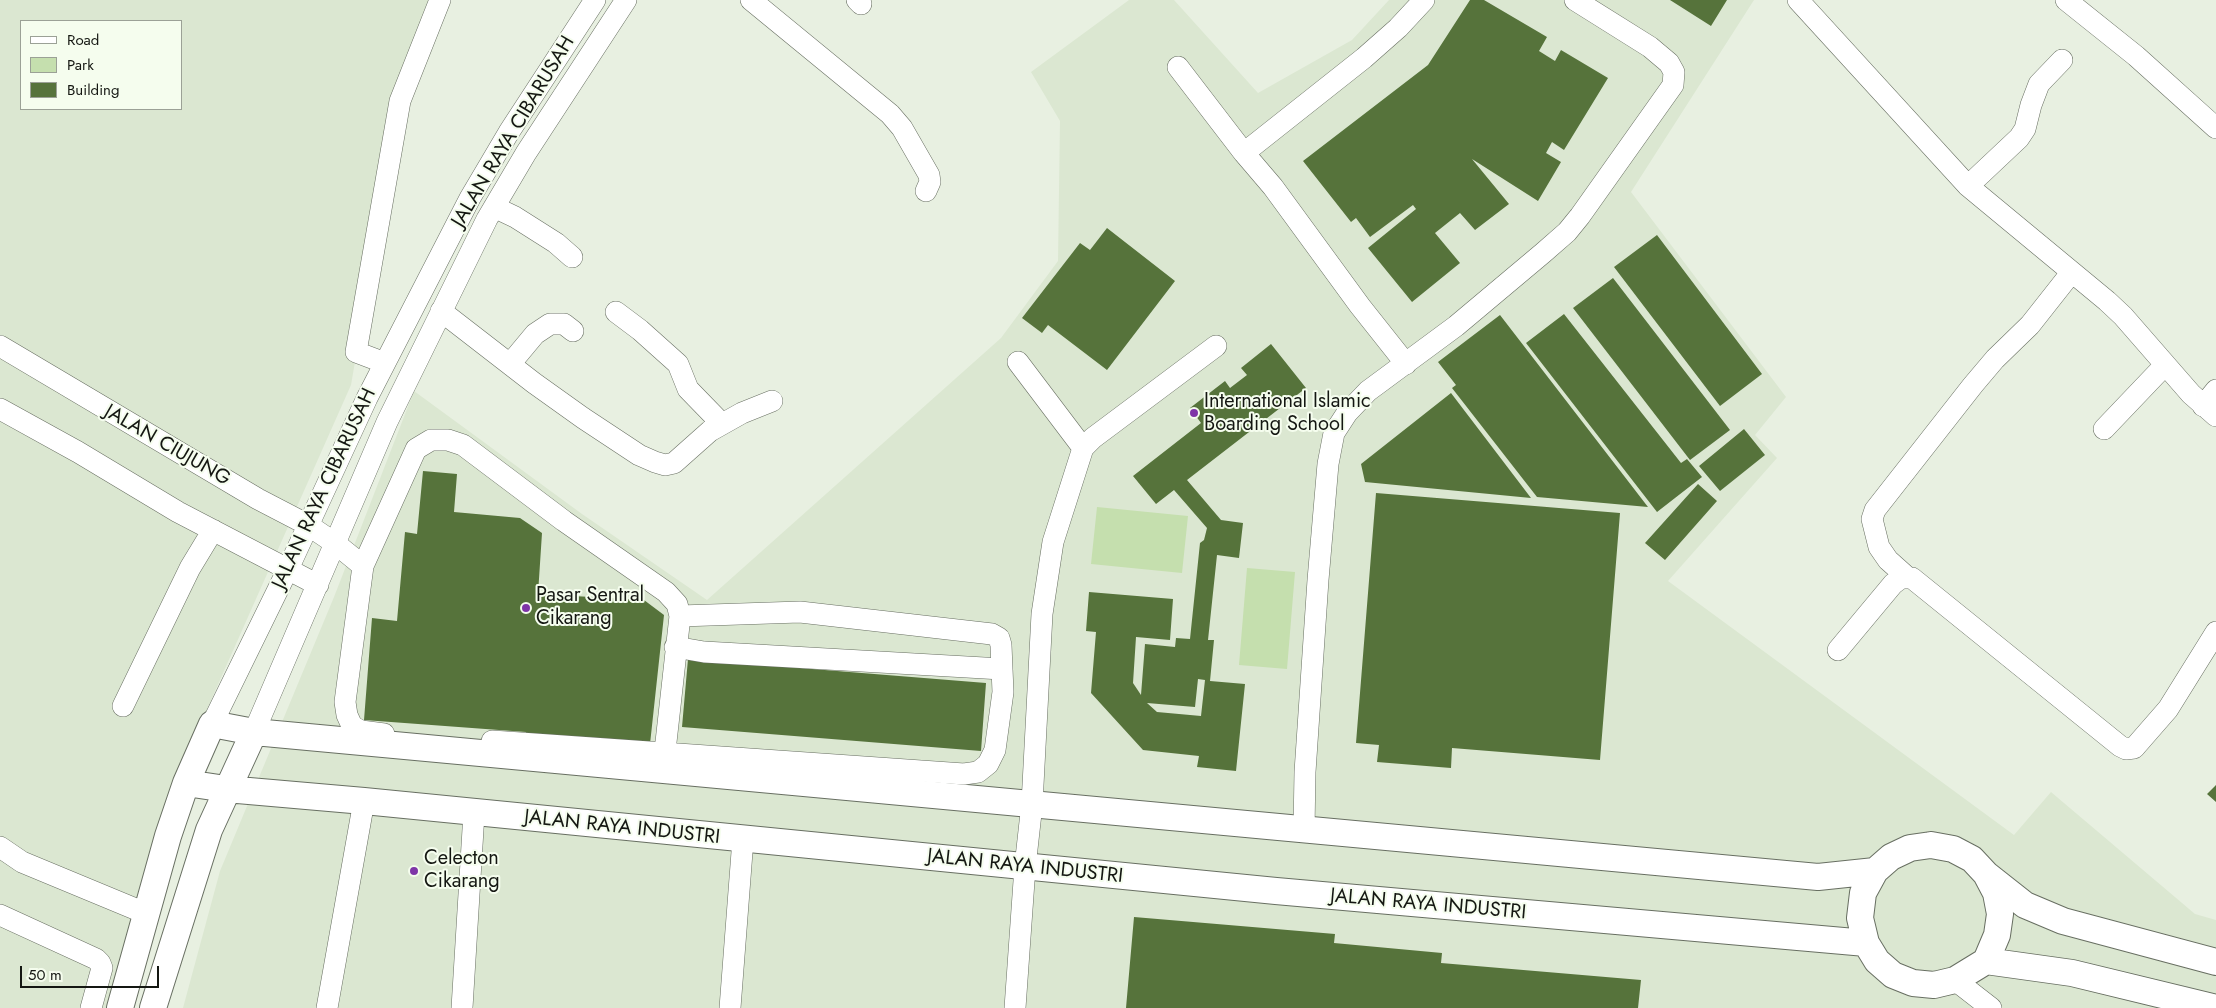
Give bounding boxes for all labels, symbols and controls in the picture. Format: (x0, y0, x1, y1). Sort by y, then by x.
legend (20, 20, 182, 110)
text: Road (67, 29, 99, 51)
street label: JALAN RAYA CIBARUSAH (447, 32, 581, 232)
text: Park (67, 54, 94, 76)
text: Building (67, 79, 119, 101)
street label: JALAN RAYA CIBARUSAH (268, 385, 382, 593)
place label: International Islamic Boarding School (1204, 390, 1371, 437)
street label: JALAN CIUJUNG (100, 400, 234, 492)
marker: International Islamic Boarding School (1188, 407, 1200, 419)
place label: Pasar Sentral Cikarang (536, 584, 644, 631)
marker: Pasar Sentral Cikarang (520, 602, 532, 614)
street label: JALAN RAYA INDUSTRI (523, 806, 721, 850)
street label: JALAN RAYA INDUSTRI (926, 845, 1124, 889)
place label: Celecton Cikarang (424, 847, 500, 894)
marker: Celecton Cikarang (408, 865, 420, 877)
street label: JALAN RAYA INDUSTRI (1329, 884, 1527, 926)
scale bar (22, 956, 161, 988)
text: 50 m (28, 964, 62, 986)

